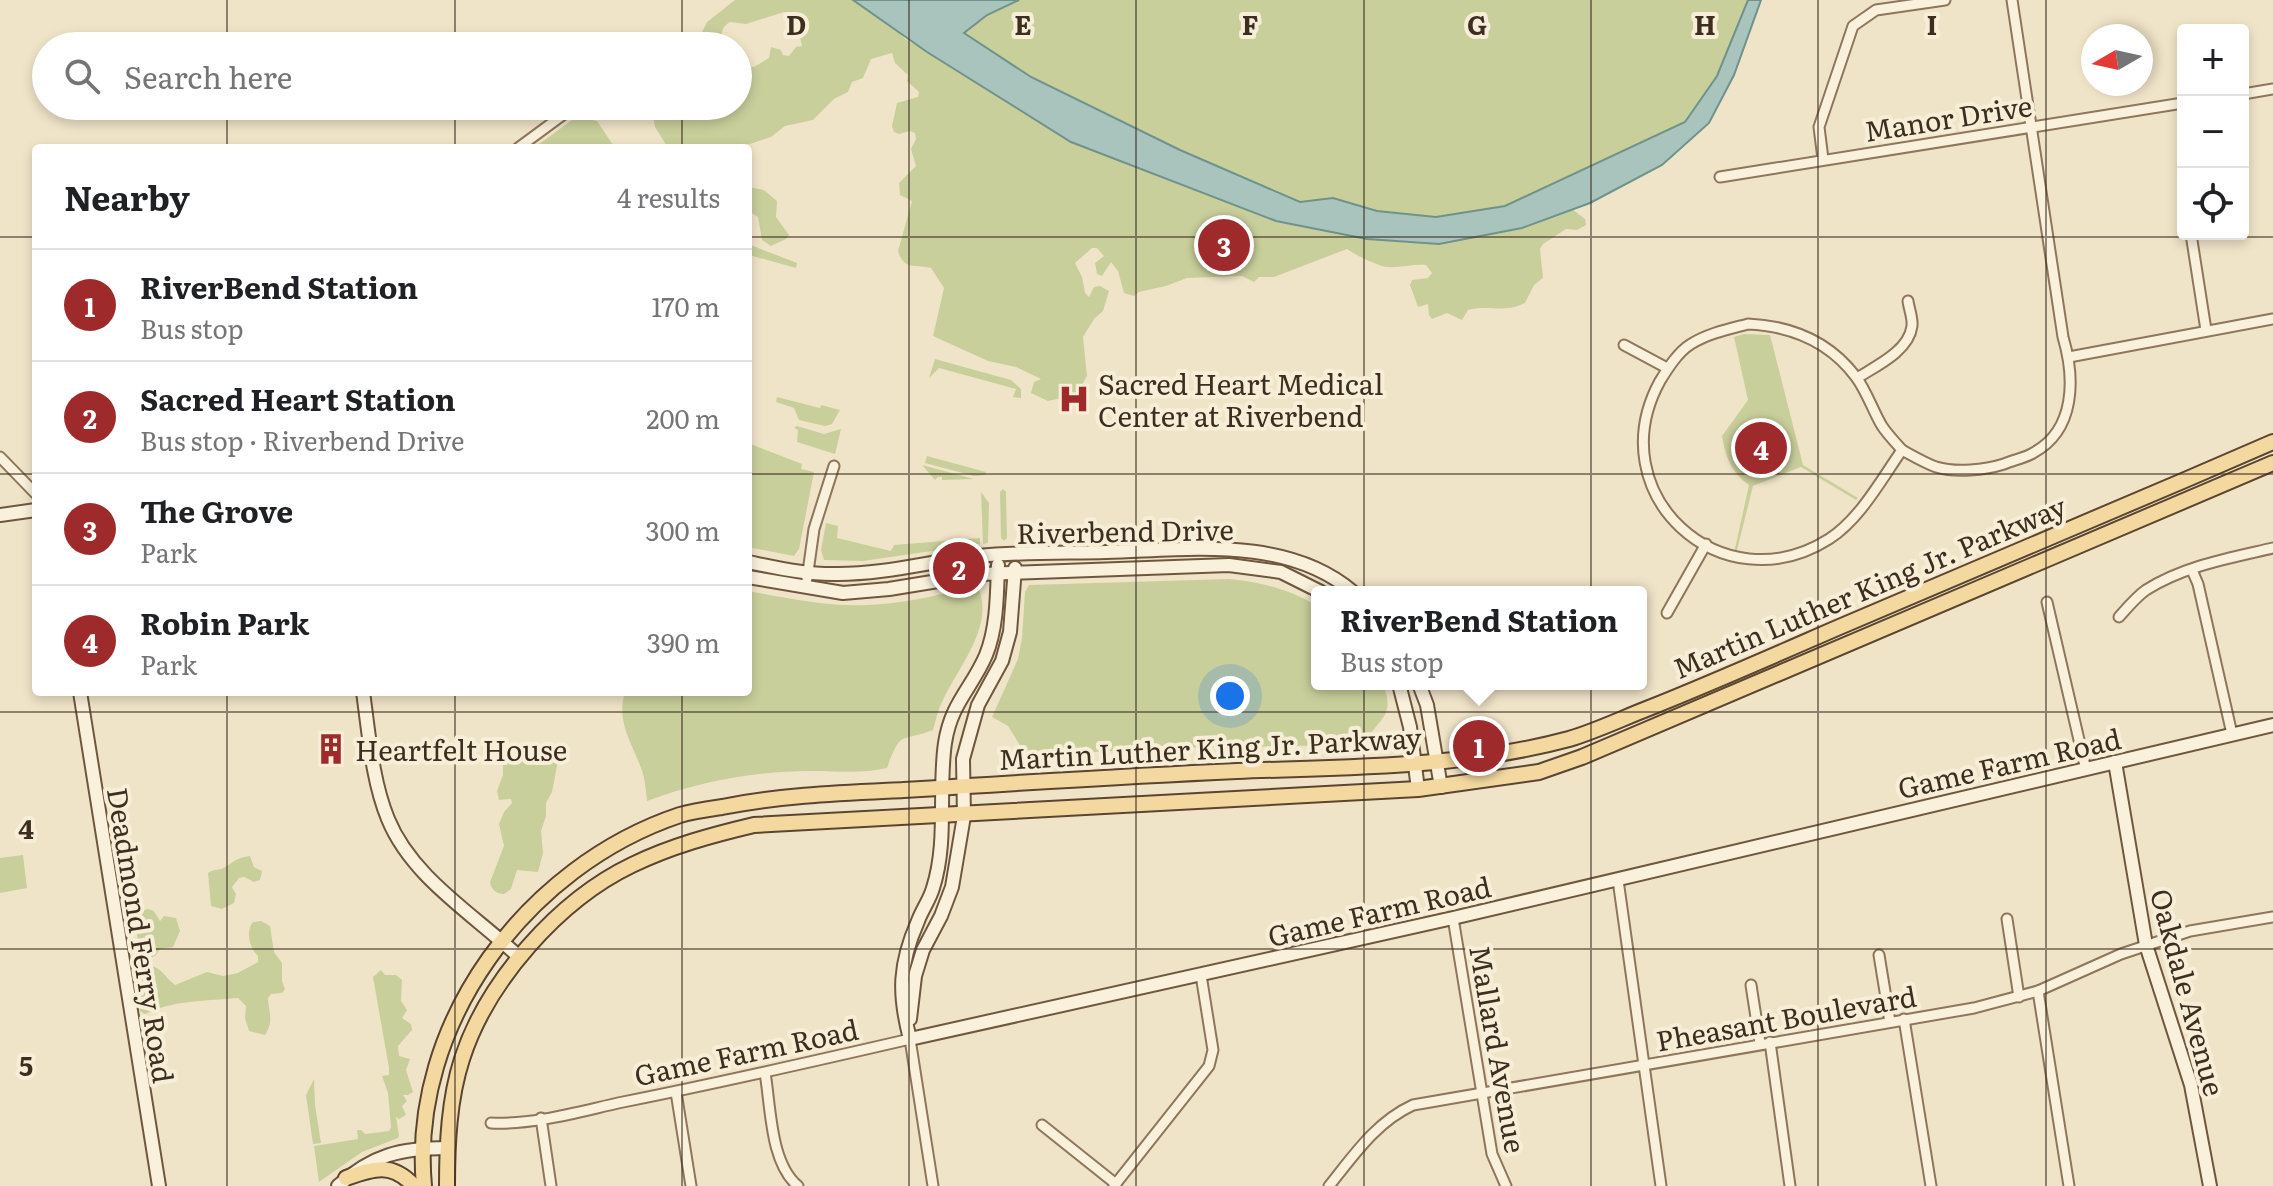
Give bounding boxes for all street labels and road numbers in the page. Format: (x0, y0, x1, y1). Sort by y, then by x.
street label: Manor Drive (1861, 83, 2035, 151)
street label: Martin Luther King Jr. Parkway (1666, 484, 2073, 688)
street label: Riverbend Drive (1016, 507, 1234, 553)
street label: Martin Luther King Jr. Parkway (997, 715, 1424, 779)
street label: Game Farm Road (1893, 716, 2125, 808)
street label: Deadmond Ferry Road (98, 784, 186, 1086)
street label: Game Farm Road (1263, 864, 1495, 956)
street label: Oakdale Avenue (2141, 884, 2237, 1100)
street label: Mallard Avenue (1460, 942, 1538, 1156)
street label: Pheasant Boulevard (1653, 973, 1919, 1061)
street label: Game Farm Road (630, 1007, 862, 1095)

